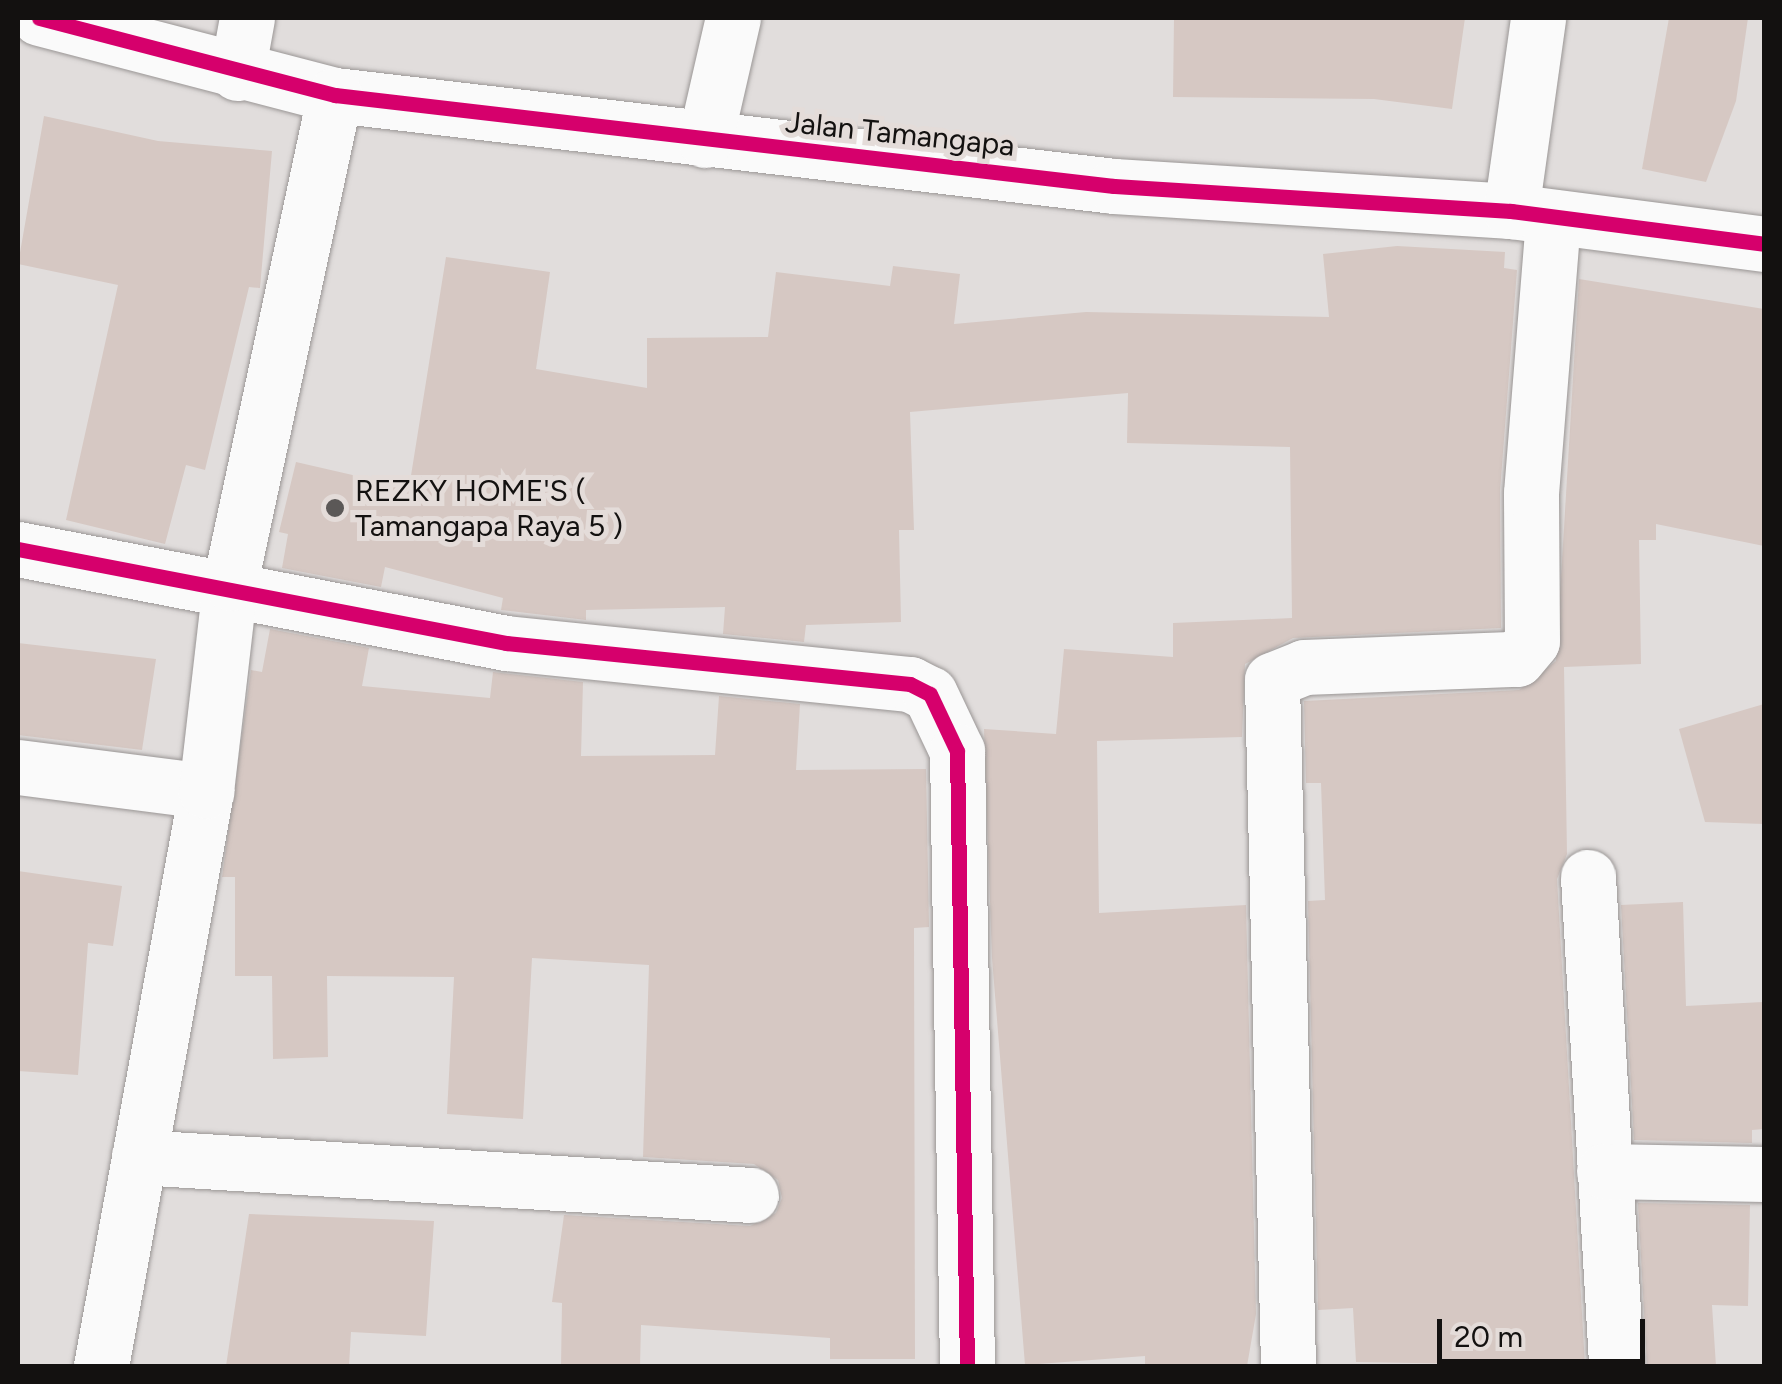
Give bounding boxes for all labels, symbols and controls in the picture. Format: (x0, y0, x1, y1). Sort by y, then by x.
street label: Jalan Tamangapa (784, 104, 1016, 164)
place label: REZKY HOME'S ( Tamangapa Raya 5 ) (355, 473, 623, 544)
marker: REZKY HOME'S ( Tamangapa Raya 5 ) (324, 497, 346, 519)
scale bar (1442, 1299, 1650, 1361)
text: 20 m (1454, 1318, 1523, 1355)

